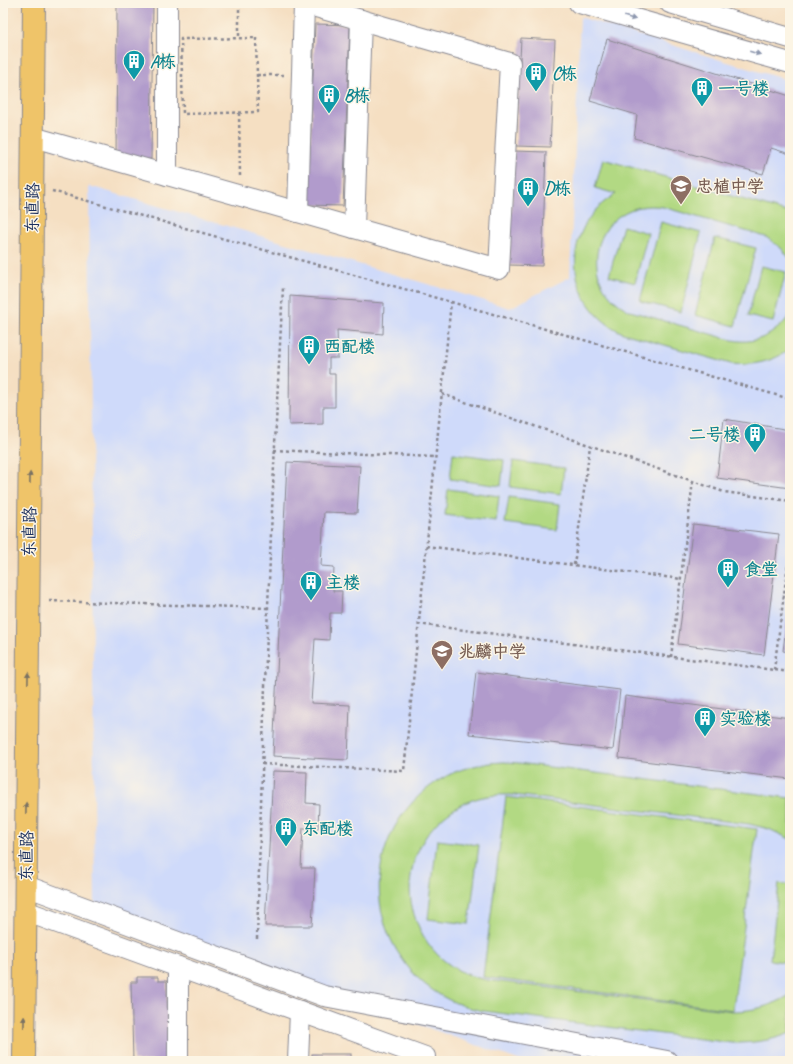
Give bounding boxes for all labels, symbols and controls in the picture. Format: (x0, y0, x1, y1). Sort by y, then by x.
one-way arrow (624, 15, 636, 21)
building icon: A栋 (121, 48, 147, 81)
one-way arrow (749, 50, 761, 56)
place label: A栋 (150, 51, 176, 72)
building icon: C栋 (523, 60, 549, 93)
place label: C栋 (552, 63, 577, 84)
building icon: 一号楼 (689, 75, 715, 108)
place label: 一号楼 (718, 78, 769, 99)
building icon: B栋 (316, 82, 342, 115)
place label: B栋 (344, 85, 370, 106)
school or university icon: 忠植中学 (668, 173, 694, 206)
building icon: D栋 (515, 175, 541, 208)
place label: 忠植中学 (696, 176, 764, 197)
place label: D栋 (544, 178, 571, 199)
street label: 东直路 (22, 182, 43, 234)
building icon: 西配楼 (296, 333, 322, 366)
place label: 西配楼 (324, 336, 375, 357)
building icon: 二号楼 (742, 421, 768, 454)
place label: 二号楼 (689, 424, 740, 445)
one-way arrow (26, 472, 33, 484)
street label: 东直路 (19, 506, 40, 558)
building icon: 食堂 (715, 556, 741, 589)
place label: 食堂 (744, 559, 778, 580)
building icon: 主楼 (298, 569, 324, 602)
place label: 主楼 (326, 572, 360, 593)
school or university icon: 兆麟中学 (429, 638, 455, 671)
place label: 兆麟中学 (458, 641, 526, 662)
one-way arrow (25, 671, 31, 684)
building icon: 实验楼 (692, 705, 718, 738)
place label: 实验楼 (720, 708, 771, 729)
one-way arrow (23, 801, 29, 814)
building icon: 东配楼 (273, 815, 299, 848)
place label: 东配楼 (302, 818, 353, 839)
street label: 东直路 (16, 830, 37, 882)
one-way arrow (21, 1015, 27, 1028)

